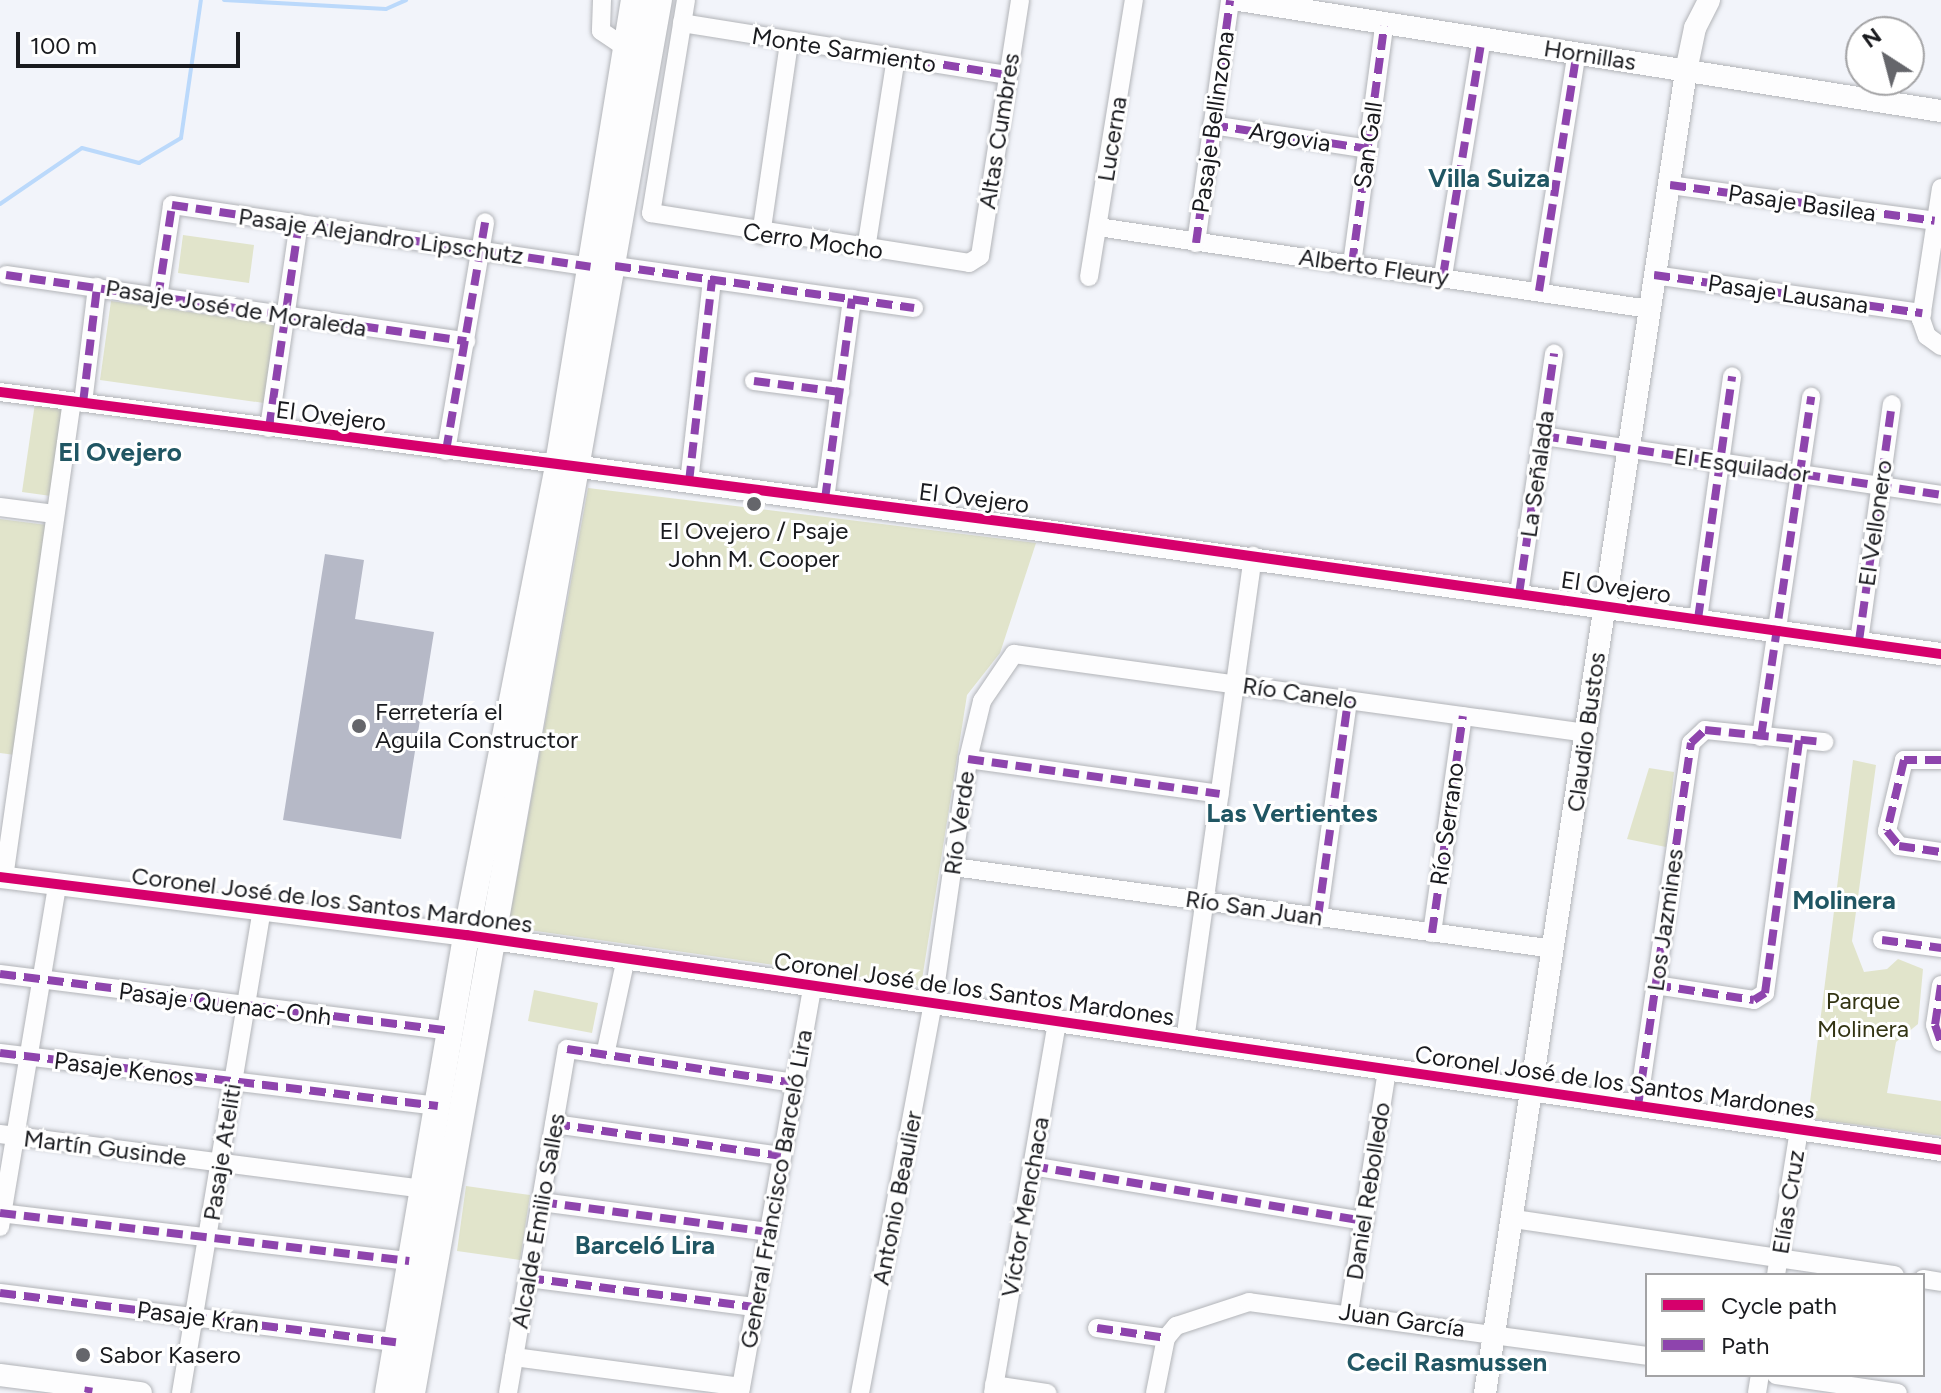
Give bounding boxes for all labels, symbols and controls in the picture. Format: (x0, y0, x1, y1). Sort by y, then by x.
scale bar (20, 16, 244, 66)
north arrow (1845, 16, 1925, 96)
street label: Monte Sarmiento (750, 21, 938, 79)
text: N (1857, 22, 1887, 54)
street label: Pasaje Bellinzona (1186, 29, 1240, 215)
text: 100 m (30, 31, 97, 60)
street label: Hornillas (1542, 34, 1638, 76)
street label: Altas Cumbres (972, 51, 1026, 211)
street label: Lucerna (1091, 94, 1133, 184)
street label: San Gall (1348, 100, 1388, 190)
street label: Argovia (1247, 116, 1333, 158)
district label: Villa Suiza (1428, 163, 1550, 195)
street label: Pasaje Basilea (1726, 178, 1878, 228)
street label: Pasaje Alejandro Lipschutz (237, 202, 525, 270)
street label: Cerro Mocho (741, 217, 885, 265)
street label: Alberto Fleury (1297, 242, 1451, 292)
street label: Pasaje Lausana (1706, 268, 1870, 320)
street label: Pasaje José de Moraleda (104, 273, 368, 343)
street label: El Ovejero (274, 395, 388, 437)
street label: La Señalada (1514, 409, 1560, 539)
district label: El Ovejero (58, 437, 182, 469)
street label: El Esquilador (1672, 441, 1812, 489)
street label: El Vellonero (1852, 458, 1898, 588)
street label: El Ovejero (917, 477, 1031, 519)
marker: El Ovejero / Psaje John M. Cooper (745, 495, 763, 513)
place label: El Ovejero / Psaje John M. Cooper (660, 517, 848, 573)
street label: El Ovejero (1559, 565, 1673, 609)
street label: Claudio Bustos (1561, 650, 1611, 814)
street label: Río Canelo (1241, 671, 1359, 715)
place label: Ferretería el Aguila Constructor (375, 698, 578, 754)
marker: Ferretería el Aguila Constructor (350, 717, 368, 735)
street label: Río Serrano (1424, 761, 1470, 887)
street label: Río Verde (937, 769, 981, 877)
district label: Las Vertientes (1206, 798, 1378, 830)
street label: Los Jazmines (1641, 847, 1689, 993)
street label: Coronel José de los Santos Mardones (130, 861, 534, 939)
street label: Río San Juan (1184, 884, 1324, 932)
district label: Molinera (1792, 885, 1896, 917)
street label: Coronel José de los Santos Mardones (772, 947, 1176, 1031)
street label: Pasaje Quenac-Onh (117, 977, 333, 1031)
park label: Parque Molinera (1817, 987, 1909, 1043)
street label: General Francisco Barceló Lira (734, 1027, 818, 1351)
street label: Coronel José de los Santos Mardones (1413, 1040, 1817, 1124)
street label: Pasaje Kenos (52, 1046, 196, 1092)
street label: Pasaje Ateliti (197, 1081, 247, 1223)
street label: Daniel Rebolledo (1340, 1100, 1396, 1282)
street label: Antonio Beaulier (866, 1108, 928, 1288)
street label: Alcalde Emilio Salles (505, 1111, 571, 1331)
street label: Víctor Menchaca (995, 1114, 1055, 1300)
street label: Martín Gusinde (22, 1124, 188, 1172)
street label: Elías Cruz (1766, 1148, 1810, 1256)
district label: Barceló Lira (575, 1230, 715, 1262)
legend (1645, 1273, 1925, 1377)
text: Cycle path (1721, 1291, 1837, 1320)
street label: Pasaje Kran (135, 1295, 261, 1339)
street label: Juan García (1337, 1297, 1467, 1343)
text: Path (1721, 1331, 1769, 1360)
place label: Sabor Kasero (99, 1341, 241, 1369)
marker: Sabor Kasero (74, 1346, 92, 1364)
district label: Cecil Rasmussen (1347, 1347, 1547, 1379)

